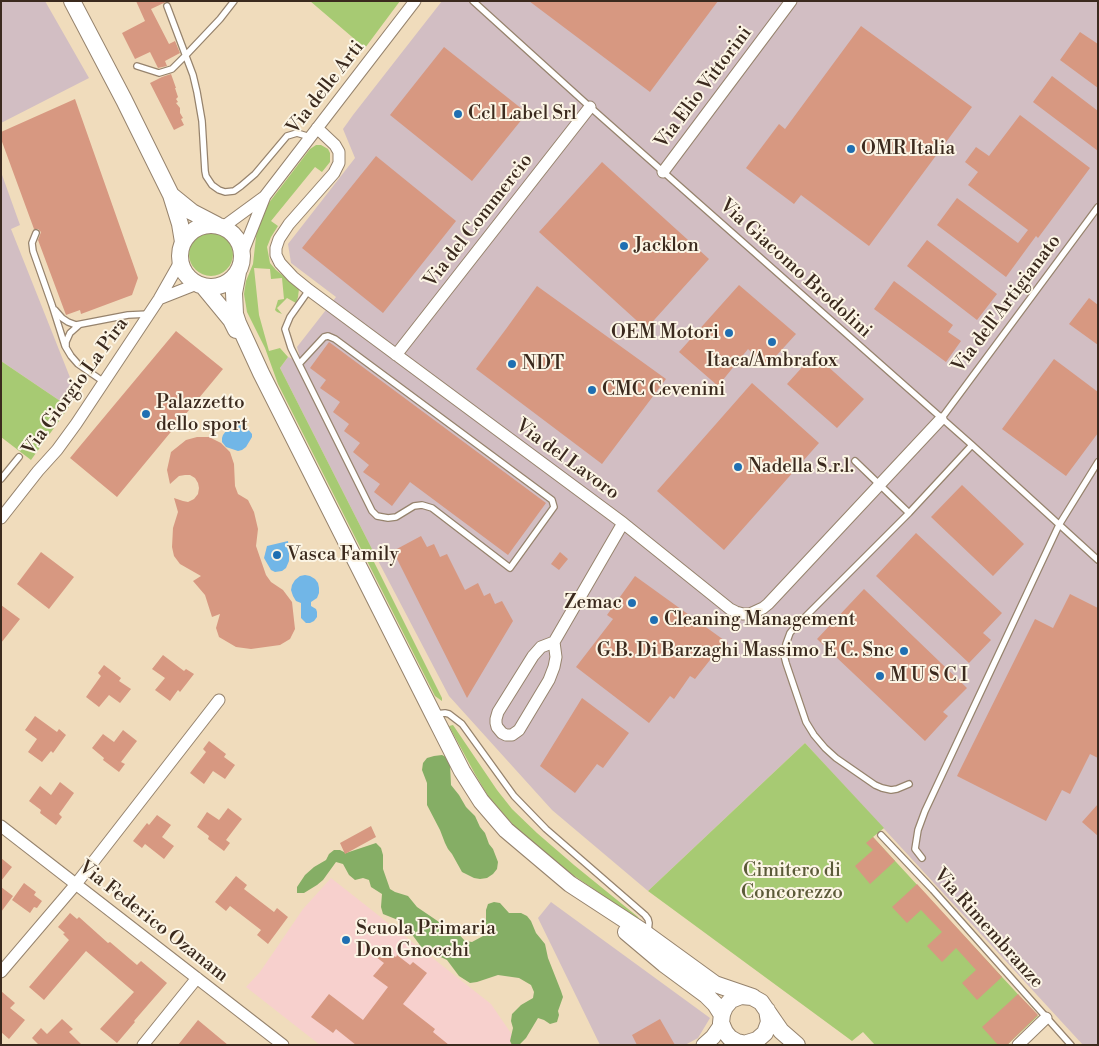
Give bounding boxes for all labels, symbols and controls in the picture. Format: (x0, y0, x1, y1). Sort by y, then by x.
street label: Via Elio Vittorini (651, 23, 757, 153)
street label: Via delle Arti (282, 37, 370, 139)
place label: Ccl Label Srl (468, 103, 577, 125)
marker: Ccl Label Srl (452, 108, 464, 120)
place label: OMR Italia (861, 138, 955, 160)
marker: OMR Italia (845, 143, 857, 155)
street label: Via del Commercio (420, 150, 538, 292)
street label: Via Giacomo Brodolini (714, 195, 876, 343)
street label: Via dell'Artigianato (948, 231, 1066, 377)
place label: Jacklon (634, 235, 699, 257)
marker: Jacklon (618, 240, 630, 252)
street label: Via Giorgio La Pira (18, 314, 134, 460)
place label: OEM Motori (611, 322, 719, 344)
marker: OEM Motori (723, 327, 735, 339)
marker: Itaca/Ambrafox (766, 336, 778, 348)
place label: Itaca/Ambrafox (706, 350, 838, 372)
place label: NDT (522, 353, 564, 375)
marker: NDT (506, 358, 518, 370)
place label: CMC Cevenini (602, 379, 725, 401)
marker: CMC Cevenini (586, 384, 598, 396)
place label: Palazzetto dello sport (156, 392, 248, 436)
marker: Palazzetto dello sport (140, 408, 152, 420)
street label: Via del Lavoro (511, 415, 623, 505)
place label: Nadella S.r.l. (748, 456, 854, 478)
marker: Nadella S.r.l. (732, 461, 744, 473)
place label: Vasca Family (287, 544, 399, 566)
marker: Vasca Family (271, 549, 283, 561)
place label: Zemac (564, 592, 622, 614)
marker: Zemac (626, 597, 638, 609)
place label: Cleaning Management (664, 609, 855, 631)
marker: Cleaning Management (648, 614, 660, 626)
place label: G.B. Di Barzaghi Massimo E C. Snc (597, 640, 894, 662)
marker: G.B. Di Barzaghi Massimo E C. Snc (898, 645, 910, 657)
place label: M U S C I (890, 665, 968, 687)
marker: M U S C I (874, 670, 886, 682)
street label: Via Federico Ozanam (74, 856, 232, 988)
park label: Cimitero di Concorezzo (741, 860, 843, 904)
street label: Via Rimembranze (928, 864, 1048, 994)
place label: Scuola Primaria Don Gnocchi (356, 918, 496, 962)
marker: Scuola Primaria Don Gnocchi (340, 934, 352, 946)

